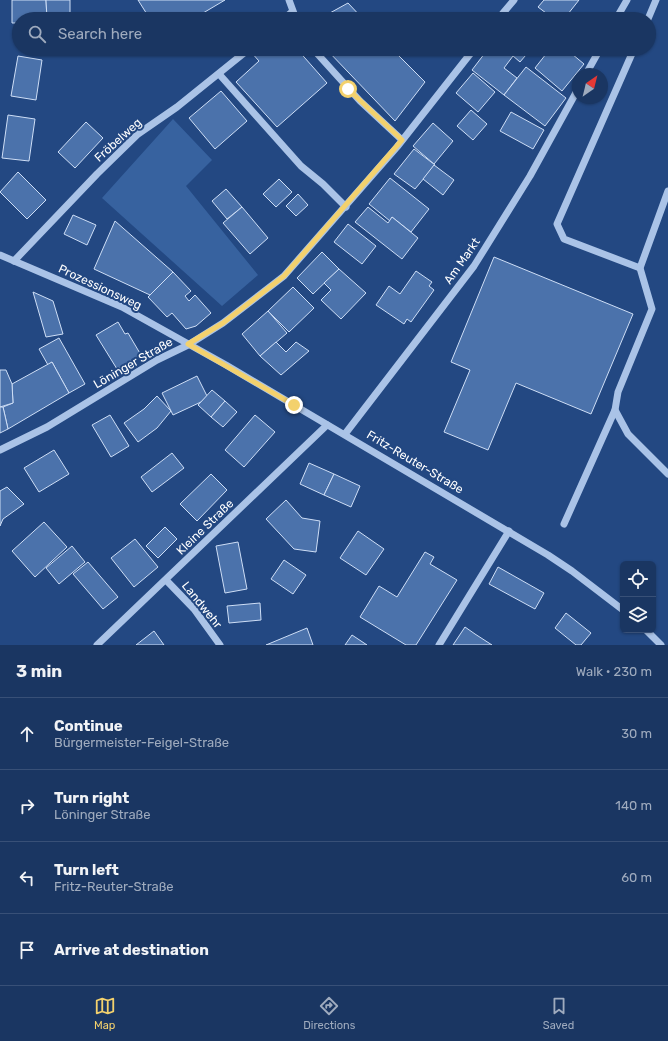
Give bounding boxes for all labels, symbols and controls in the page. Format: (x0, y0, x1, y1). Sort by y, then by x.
search box (12, 12, 656, 56)
icon: search (26, 23, 48, 45)
text: Search here (58, 25, 142, 43)
north arrow (572, 68, 608, 104)
route start (339, 80, 357, 98)
street label: Fröbelweg (92, 115, 144, 165)
street label: Am Markt (441, 235, 483, 287)
street label: Prozessionsweg (56, 262, 144, 312)
street label: Löninger Straße (91, 335, 175, 391)
route end (285, 396, 303, 414)
street label: Fritz-Reuter-Straße (364, 428, 466, 497)
street label: Kleine Straße (174, 496, 237, 558)
map controls (620, 561, 656, 633)
button: locate (620, 561, 656, 597)
street label: Landwehr (179, 579, 225, 631)
button: layers (620, 597, 656, 633)
text: 3 min (16, 661, 62, 681)
text: Walk · 230 m (576, 664, 652, 679)
text: Continue (54, 717, 123, 735)
icon: ahead (16, 723, 38, 745)
text: 30 m (621, 726, 652, 741)
text: Bürgermeister-Feigel-Straße (54, 735, 229, 750)
text: Turn right (54, 789, 129, 807)
icon: right (16, 795, 38, 817)
text: 140 m (615, 798, 652, 813)
text: Löninger Straße (54, 807, 151, 822)
text: Turn left (54, 861, 119, 879)
icon: left (16, 867, 38, 889)
text: 60 m (621, 870, 652, 885)
text: Fritz-Reuter-Straße (54, 879, 174, 894)
icon: arrive (16, 939, 38, 961)
text: Arrive at destination (54, 941, 209, 959)
tab: Map (94, 995, 116, 1032)
tab: Directions (303, 995, 355, 1032)
tab: Saved (543, 995, 574, 1032)

